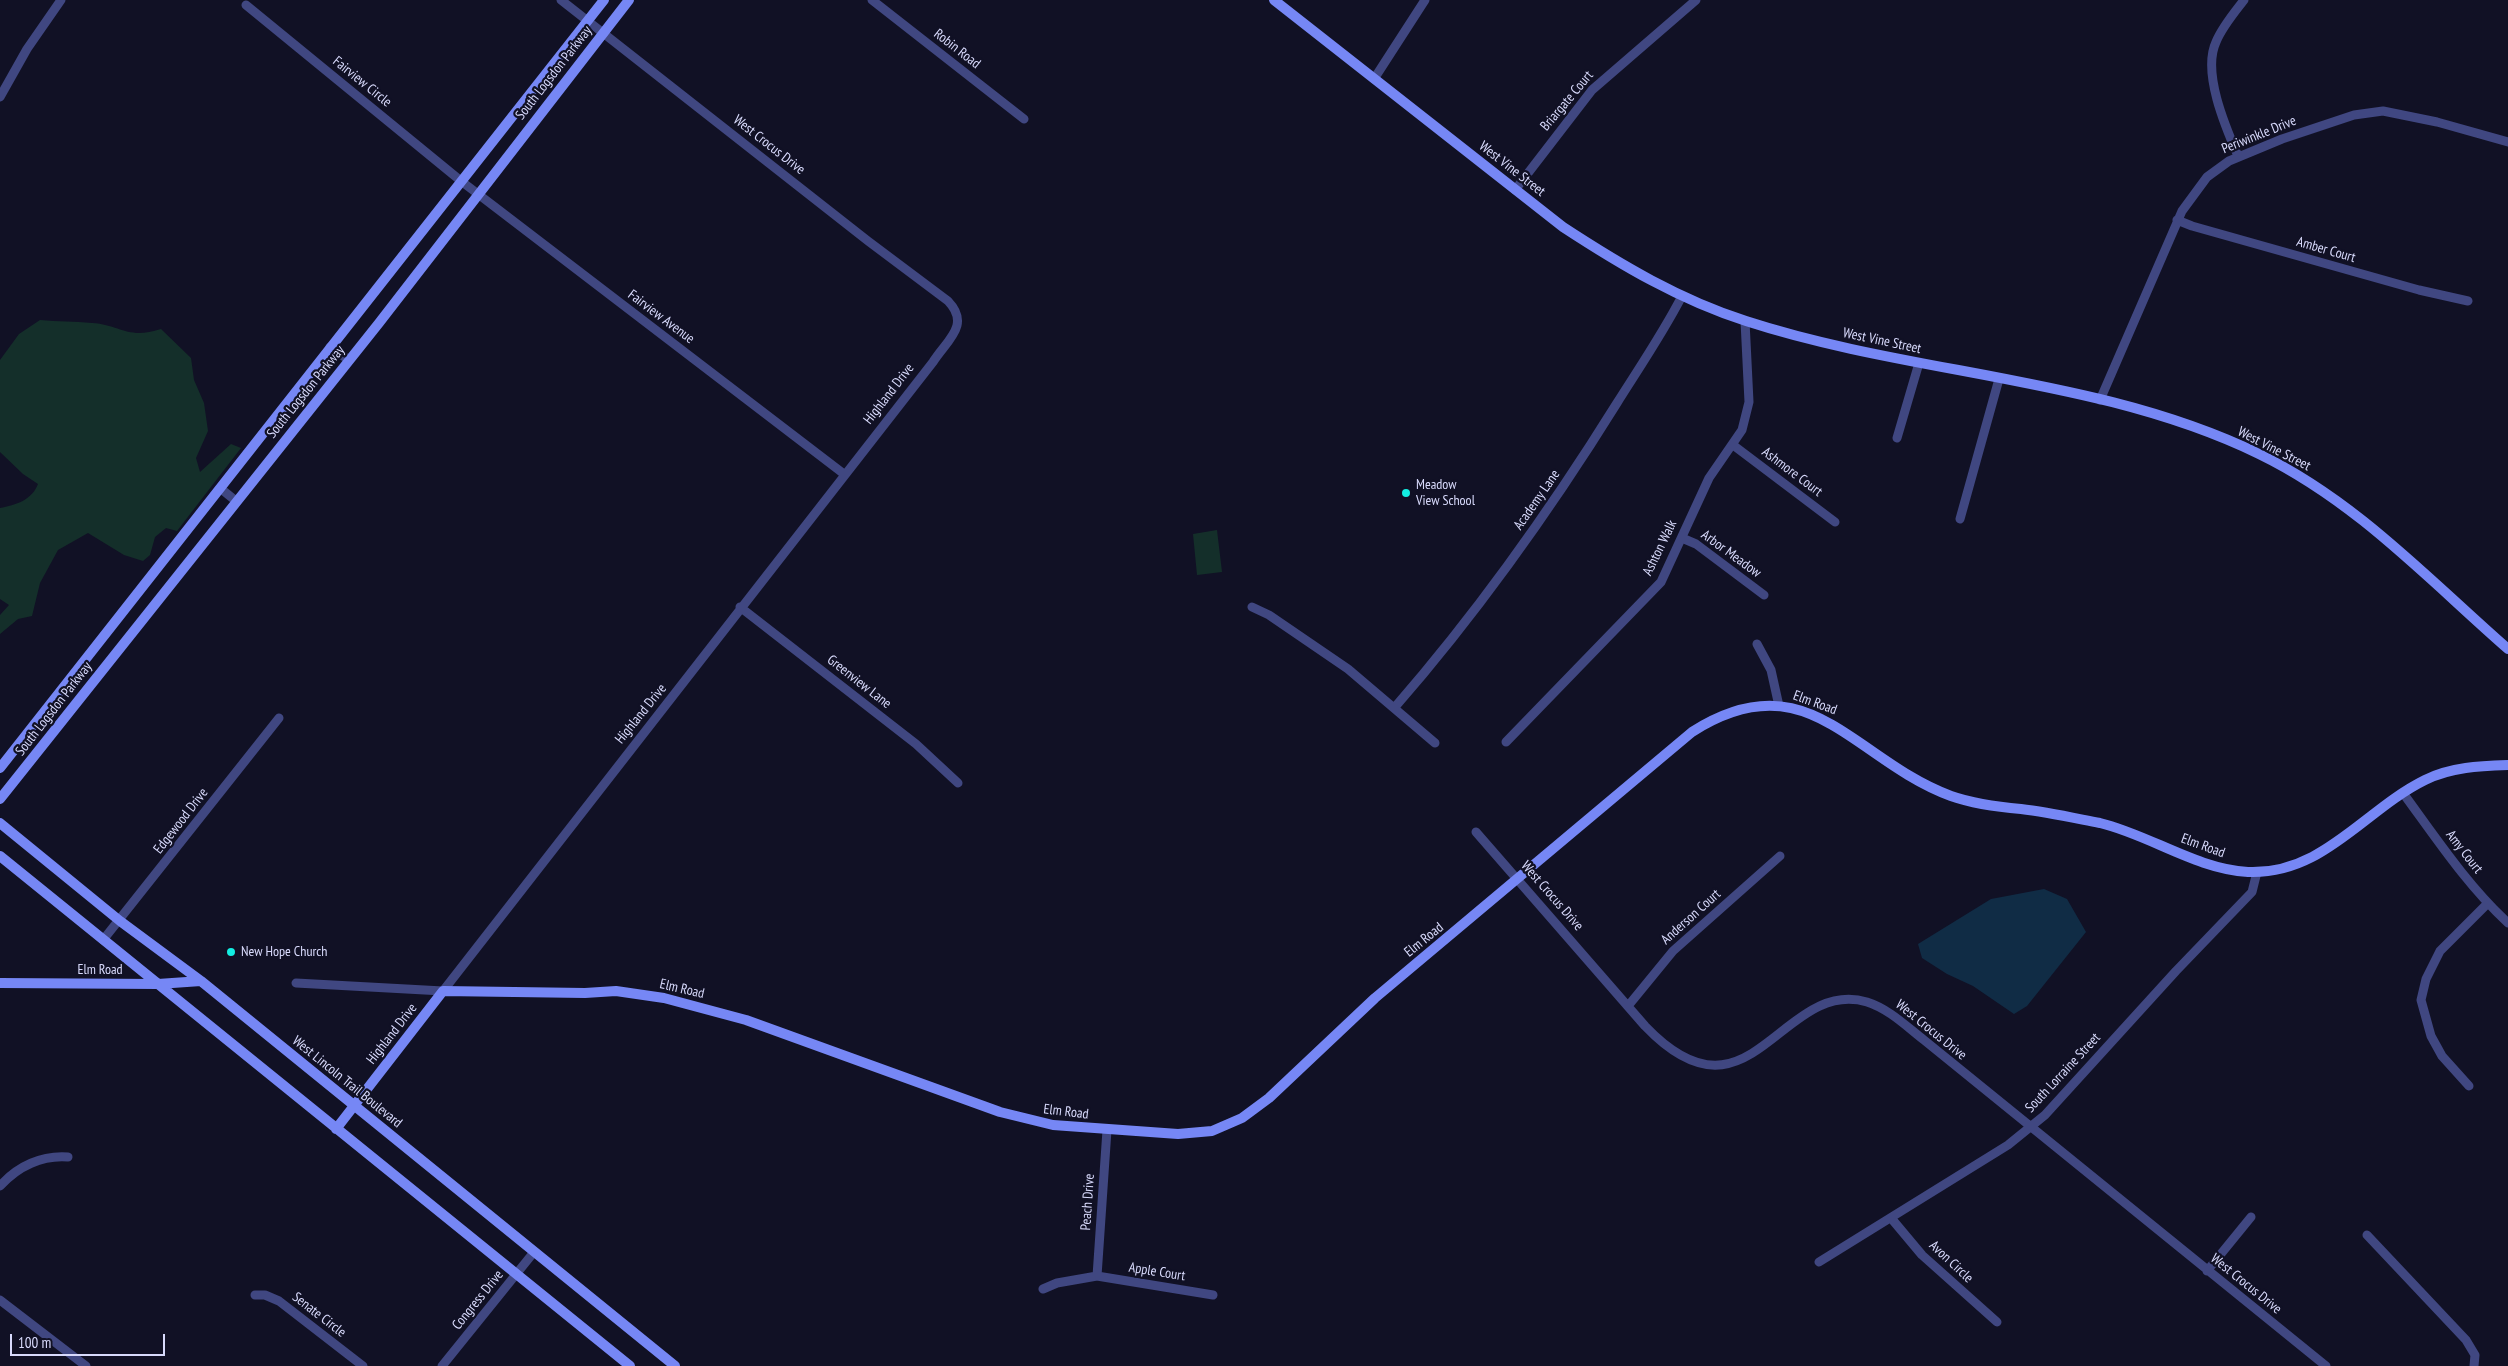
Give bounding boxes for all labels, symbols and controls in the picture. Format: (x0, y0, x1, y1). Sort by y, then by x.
street label: South Logsdon Parkway (512, 23, 596, 123)
street label: Robin Road (930, 26, 984, 72)
street label: Fairview Circle (329, 53, 395, 111)
street label: Briargate Court (1537, 68, 1597, 134)
street label: West Crocus Drive (730, 112, 808, 178)
street label: Periwinkle Drive (2219, 112, 2299, 158)
street label: West Vine Street (1475, 138, 1549, 200)
street label: Amber Court (2295, 234, 2357, 266)
street label: Fairview Avenue (624, 287, 698, 347)
street label: West Vine Street (1841, 325, 1923, 357)
street label: South Logsdon Parkway (264, 342, 348, 442)
street label: Highland Drive (860, 360, 918, 428)
street label: West Vine Street (2235, 423, 2313, 475)
street label: Ashmore Court (1758, 444, 1826, 500)
street label: Academy Lane (1510, 467, 1564, 533)
place label: Meadow View School (1416, 477, 1475, 510)
marker: Meadow View School (1400, 487, 1412, 499)
street label: Ashton Walk (1639, 518, 1681, 578)
street label: Arbor Meadow (1698, 527, 1764, 581)
street label: Greenview Lane (824, 652, 894, 712)
street label: South Logsdon Parkway (12, 659, 96, 759)
street label: Highland Drive (612, 681, 670, 747)
street label: Elm Road (1791, 687, 1839, 719)
street label: Edgewood Drive (150, 785, 212, 857)
street label: Amy Court (2442, 827, 2486, 877)
street label: Elm Road (2179, 830, 2227, 862)
street label: West Crocus Drive (1517, 858, 1587, 934)
street label: Anderson Court (1658, 886, 1724, 948)
street label: Elm Road (1401, 919, 1447, 961)
place label: New Hope Church (241, 944, 327, 960)
marker: New Hope Church (225, 946, 237, 958)
street label: Elm Road (77, 962, 123, 978)
street label: Elm Road (658, 976, 706, 1002)
street label: West Crocus Drive (1892, 996, 1970, 1064)
street label: Highland Drive (363, 1000, 421, 1068)
street label: South Lorraine Street (2022, 1030, 2104, 1116)
street label: West Lincoln Trail Boulevard (289, 1032, 405, 1132)
street label: Elm Road (1043, 1101, 1089, 1123)
street label: Peach Drive (1078, 1173, 1098, 1231)
street label: Avon Circle (1925, 1237, 1977, 1287)
street label: West Crocus Drive (2207, 1250, 2285, 1318)
street label: Apple Court (1128, 1259, 1186, 1285)
street label: Congress Drive (449, 1267, 507, 1333)
street label: Senate Circle (289, 1289, 349, 1341)
scale bar (12, 1324, 168, 1356)
text: 100 m (18, 1333, 51, 1352)

